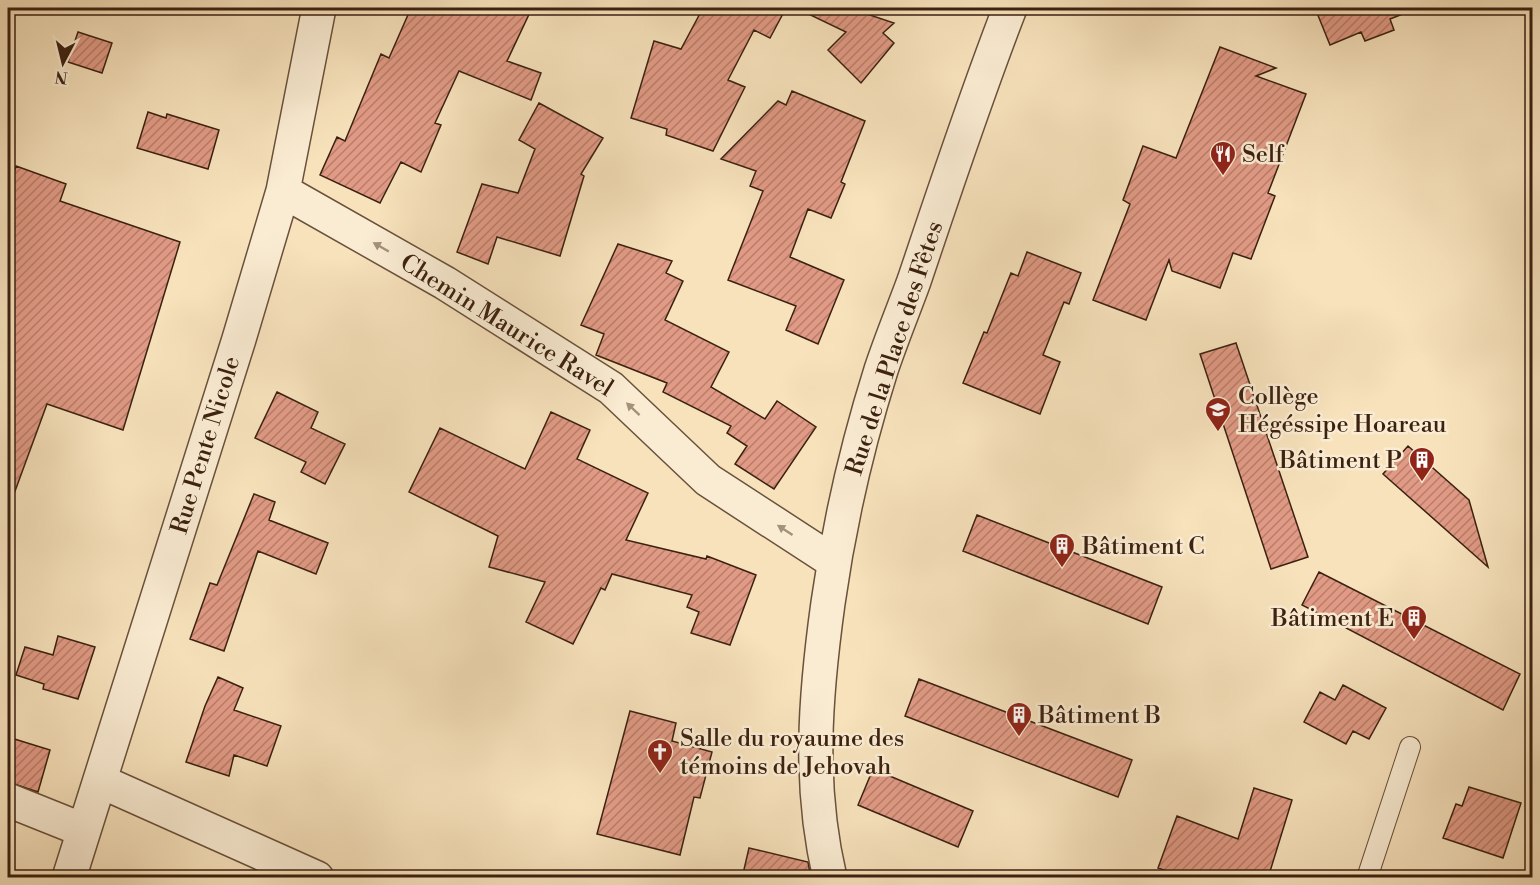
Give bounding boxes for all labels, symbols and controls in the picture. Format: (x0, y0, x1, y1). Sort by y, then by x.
north arrow (33, 33, 93, 93)
text: N (53, 66, 69, 88)
restaurant icon: Self (1208, 139, 1238, 177)
place label: Self (1242, 140, 1285, 170)
street label: Rue de la Place des Fêtes (840, 217, 950, 479)
one-way arrow (372, 242, 389, 252)
street label: Chemin Maurice Ravel (394, 248, 619, 404)
street label: Rue Pente Nicole (165, 353, 247, 538)
place label: Collège Hégéssipe Hoareau (1238, 382, 1447, 440)
school or university icon: Collège Hégéssipe Hoareau (1203, 395, 1233, 433)
one-way arrow (626, 403, 641, 416)
building icon: Bâtiment P (1407, 445, 1437, 483)
place label: Bâtiment P (1278, 446, 1402, 476)
one-way arrow (777, 524, 793, 535)
building icon: Bâtiment C (1047, 531, 1077, 569)
place label: Bâtiment C (1081, 532, 1205, 562)
building icon: Bâtiment E (1399, 603, 1429, 641)
place label: Bâtiment E (1270, 604, 1394, 634)
building icon: Bâtiment B (1004, 700, 1034, 738)
place label: Bâtiment B (1037, 701, 1161, 731)
place label: Salle du royaume des témoins de Jehovah (680, 724, 904, 782)
church icon: Salle du royaume des témoins de Jehovah (645, 737, 675, 775)

